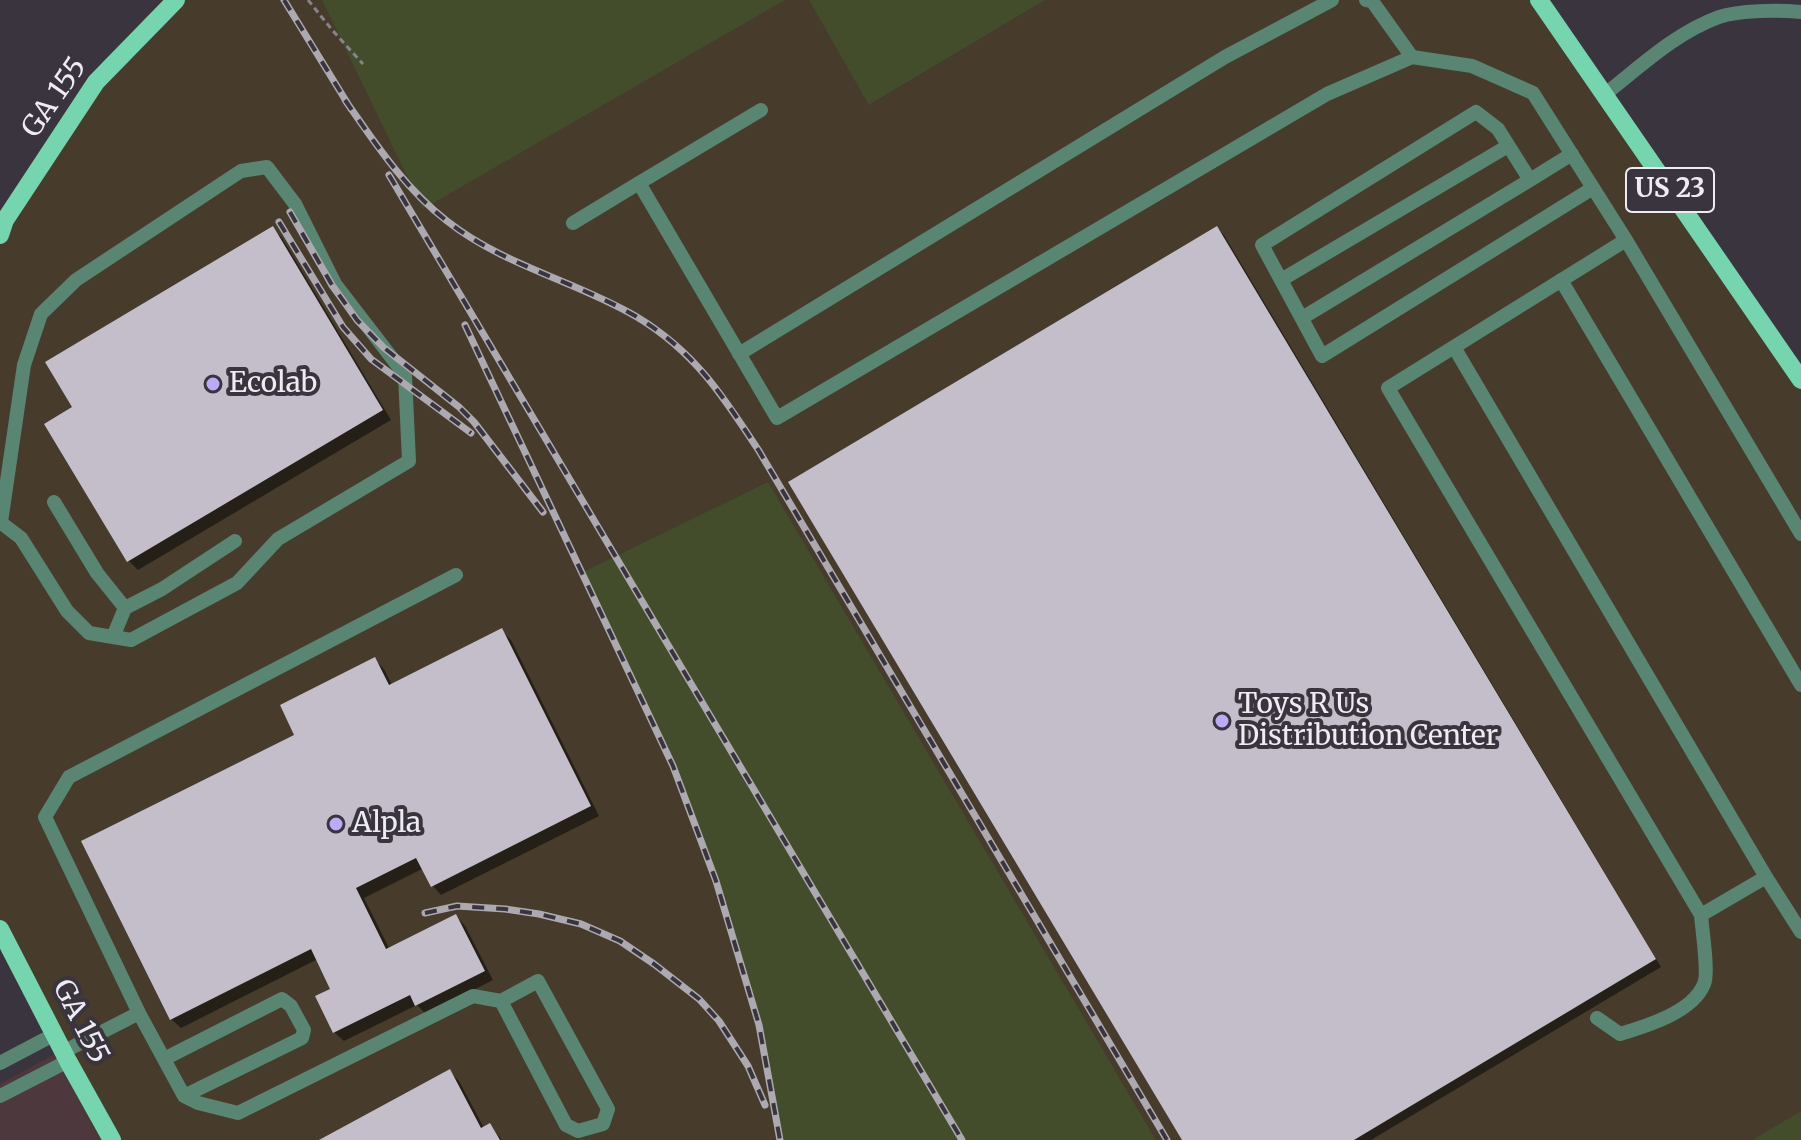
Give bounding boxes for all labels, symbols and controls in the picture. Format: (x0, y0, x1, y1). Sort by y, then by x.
street label: GA 155 (16, 52, 94, 144)
road number: US 23 (1626, 168, 1714, 212)
place label: Ecolab (229, 367, 317, 401)
marker: Ecolab (204, 375, 222, 393)
place label: Toys R Us Distribution Center (1238, 688, 1498, 754)
marker: Toys R Us Distribution Center (1213, 712, 1231, 730)
place label: Alpla (352, 807, 421, 841)
marker: Alpla (327, 815, 345, 833)
street label: GA 155 (45, 975, 115, 1069)

